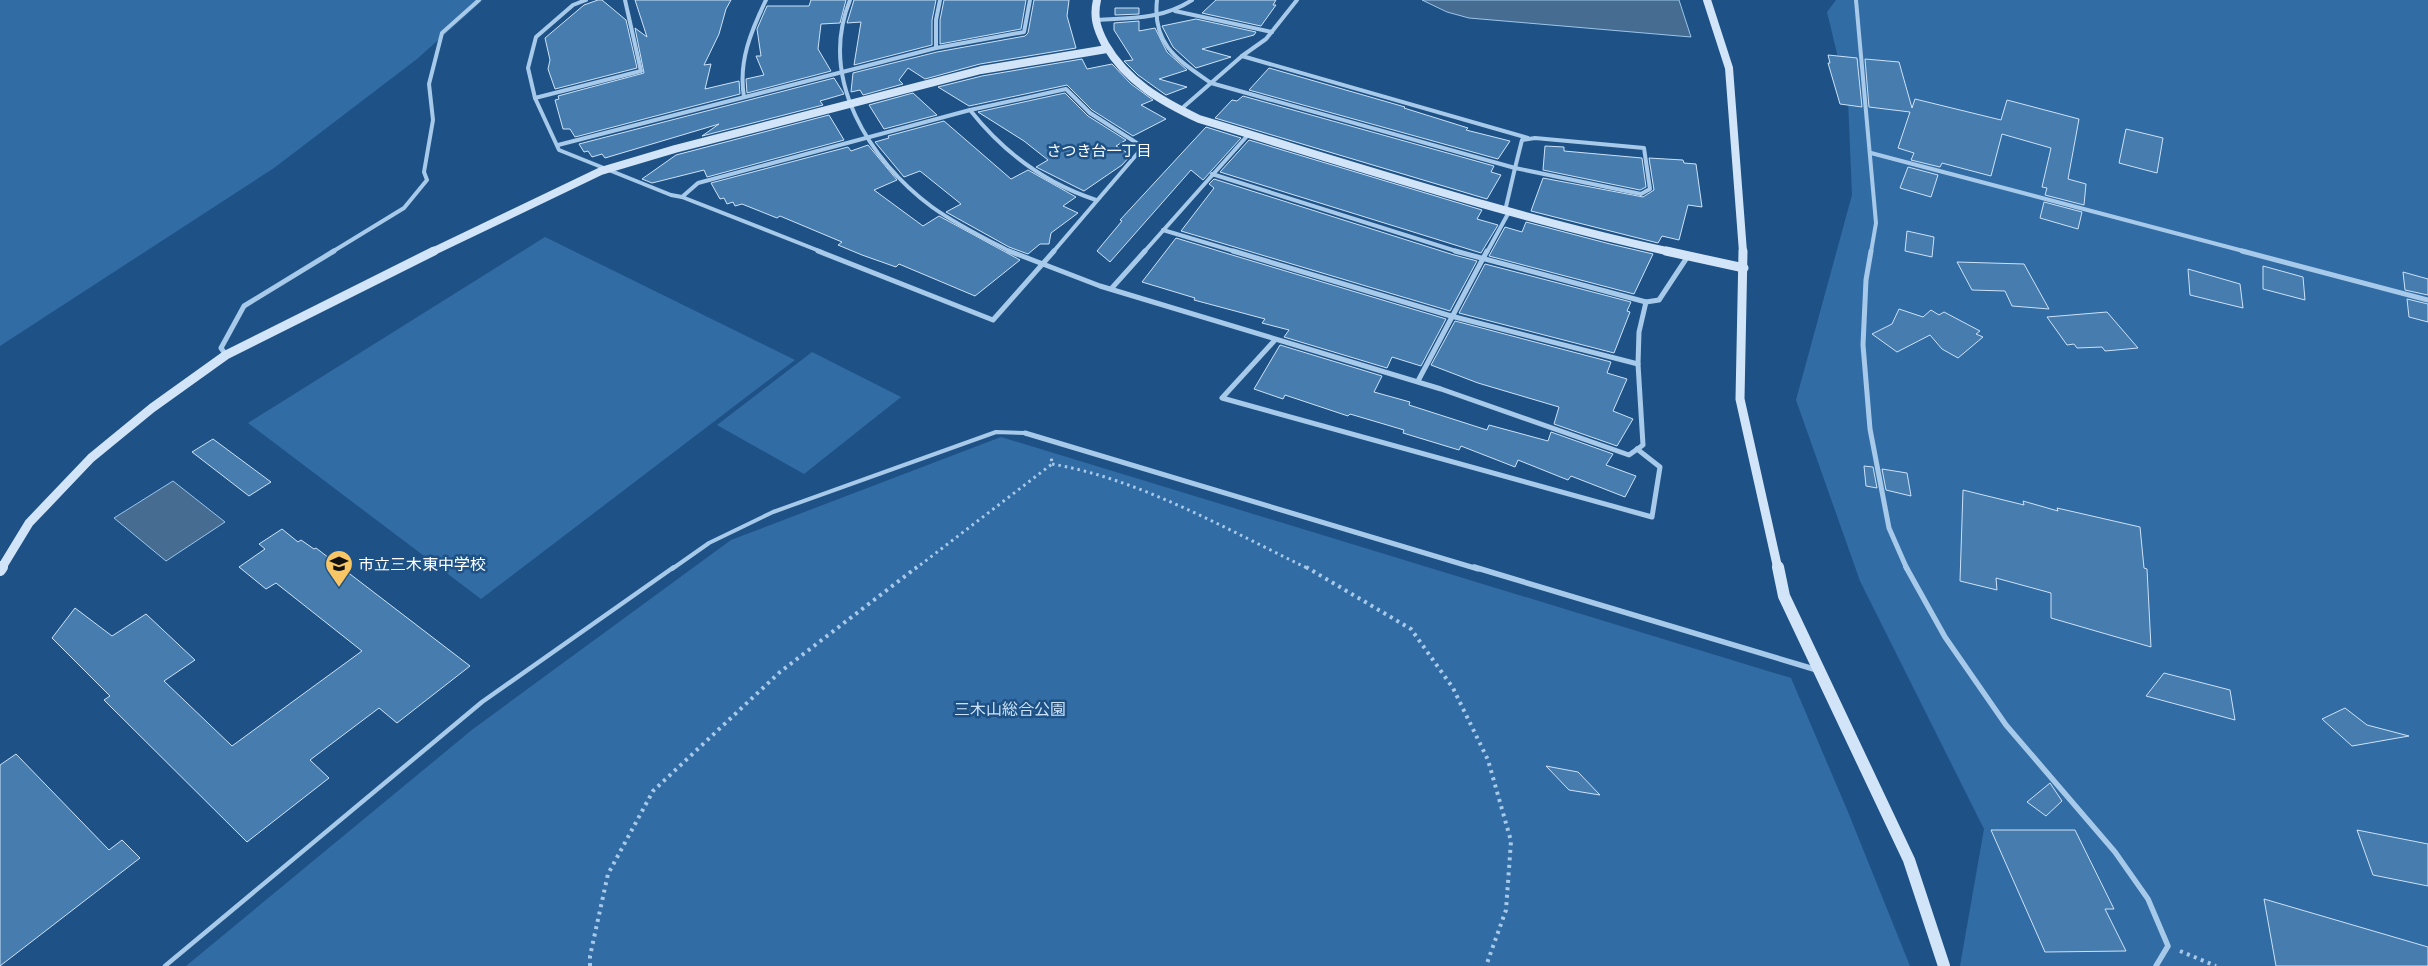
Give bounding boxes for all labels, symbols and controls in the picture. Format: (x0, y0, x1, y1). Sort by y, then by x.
district label: さつき台一丁目 (1046, 142, 1152, 160)
school or university icon: 市立三木東中学校 (324, 549, 354, 588)
place label: 市立三木東中学校 (358, 555, 486, 574)
park label: 三木山総合公園 (954, 700, 1066, 719)

